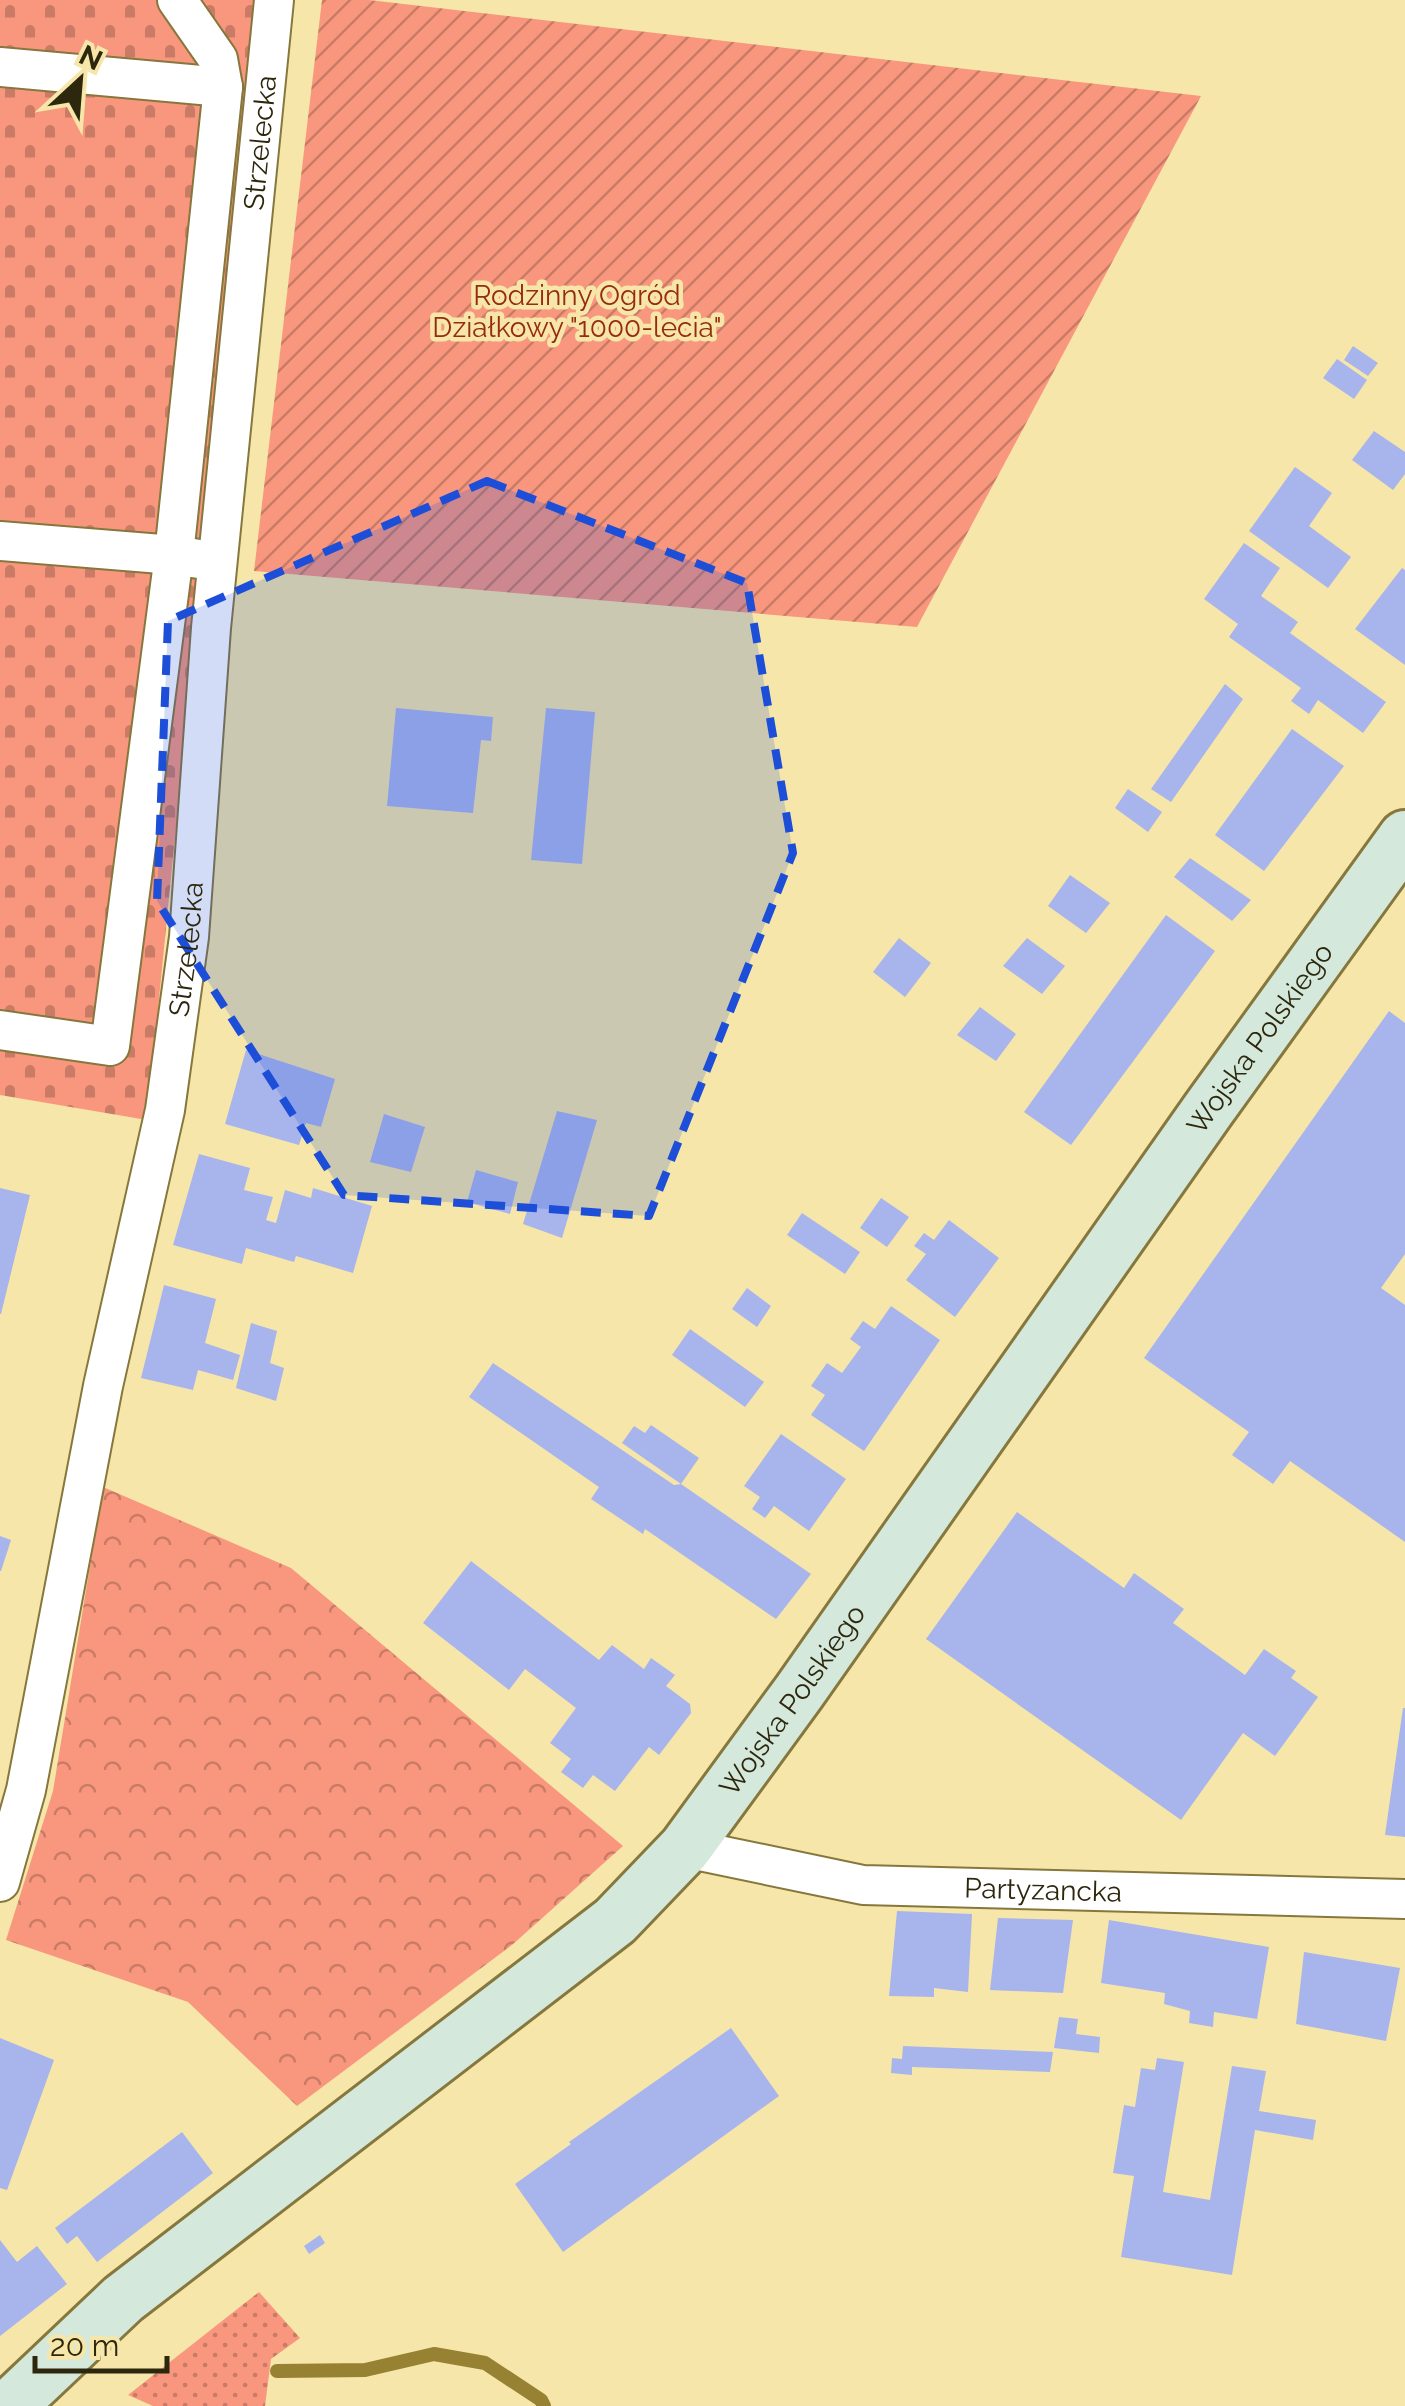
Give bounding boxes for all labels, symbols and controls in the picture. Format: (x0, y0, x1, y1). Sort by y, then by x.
north arrow (30, 30, 130, 130)
text: N (74, 38, 108, 77)
street label: Strzelecka (237, 74, 283, 212)
park label: Rodzinny Ogród Działkowy "1000-lecia" (432, 279, 722, 344)
street label: Strzelecka (162, 881, 210, 1019)
street label: Wojska Polskiego (1180, 937, 1340, 1141)
street label: Wojska Polskiego (713, 1598, 872, 1802)
street label: Partyzancka (964, 1872, 1122, 1909)
scale bar (35, 2311, 168, 2373)
text: 20 m (50, 2328, 119, 2363)

